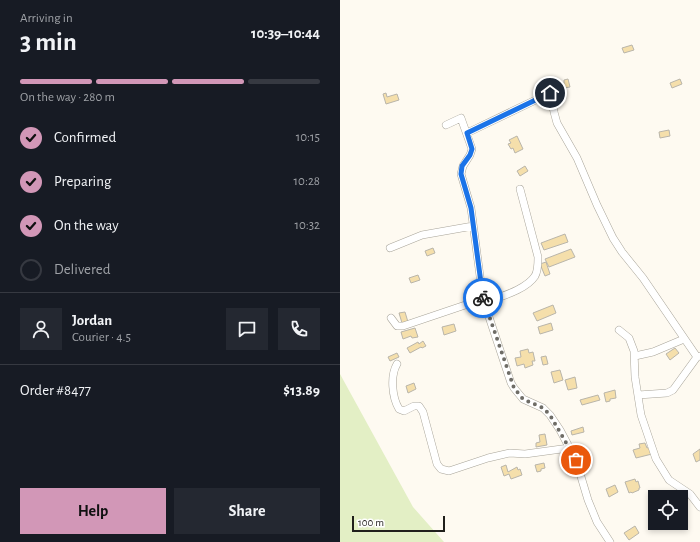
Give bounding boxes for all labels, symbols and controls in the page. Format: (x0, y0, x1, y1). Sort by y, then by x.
text: Arriving in (20, 12, 73, 25)
text: 10:39–10:44 (251, 26, 320, 41)
text: 3 min (20, 29, 77, 55)
pin (533, 76, 567, 110)
icon: home (539, 82, 561, 104)
text: On the way · 280 m (20, 91, 115, 104)
icon: check (20, 127, 42, 149)
text: Confirmed (54, 130, 116, 145)
text: 10:15 (296, 131, 320, 144)
icon: check (20, 171, 42, 193)
text: Preparing (54, 174, 111, 189)
text: 10:28 (294, 175, 320, 188)
icon: check (20, 215, 42, 237)
text: On the way (54, 218, 119, 233)
text: 10:32 (294, 219, 320, 232)
text: Delivered (54, 262, 111, 277)
courier (463, 278, 503, 318)
icon: bike (472, 287, 494, 309)
button: person (20, 308, 62, 350)
button: chat (226, 308, 268, 350)
button: phone (278, 308, 320, 350)
text: Jordan (72, 313, 112, 328)
text: Courier · 4.5 (72, 331, 131, 344)
text: Order #8477 (20, 383, 91, 398)
text: $13.89 (283, 383, 320, 398)
pin (559, 443, 593, 477)
icon: bag (565, 449, 587, 471)
button: Help (20, 488, 166, 534)
button: Share (174, 488, 320, 534)
map controls (648, 490, 688, 530)
button: locate (648, 490, 688, 530)
scale bar (352, 514, 445, 533)
text: 100 m (358, 517, 384, 528)

